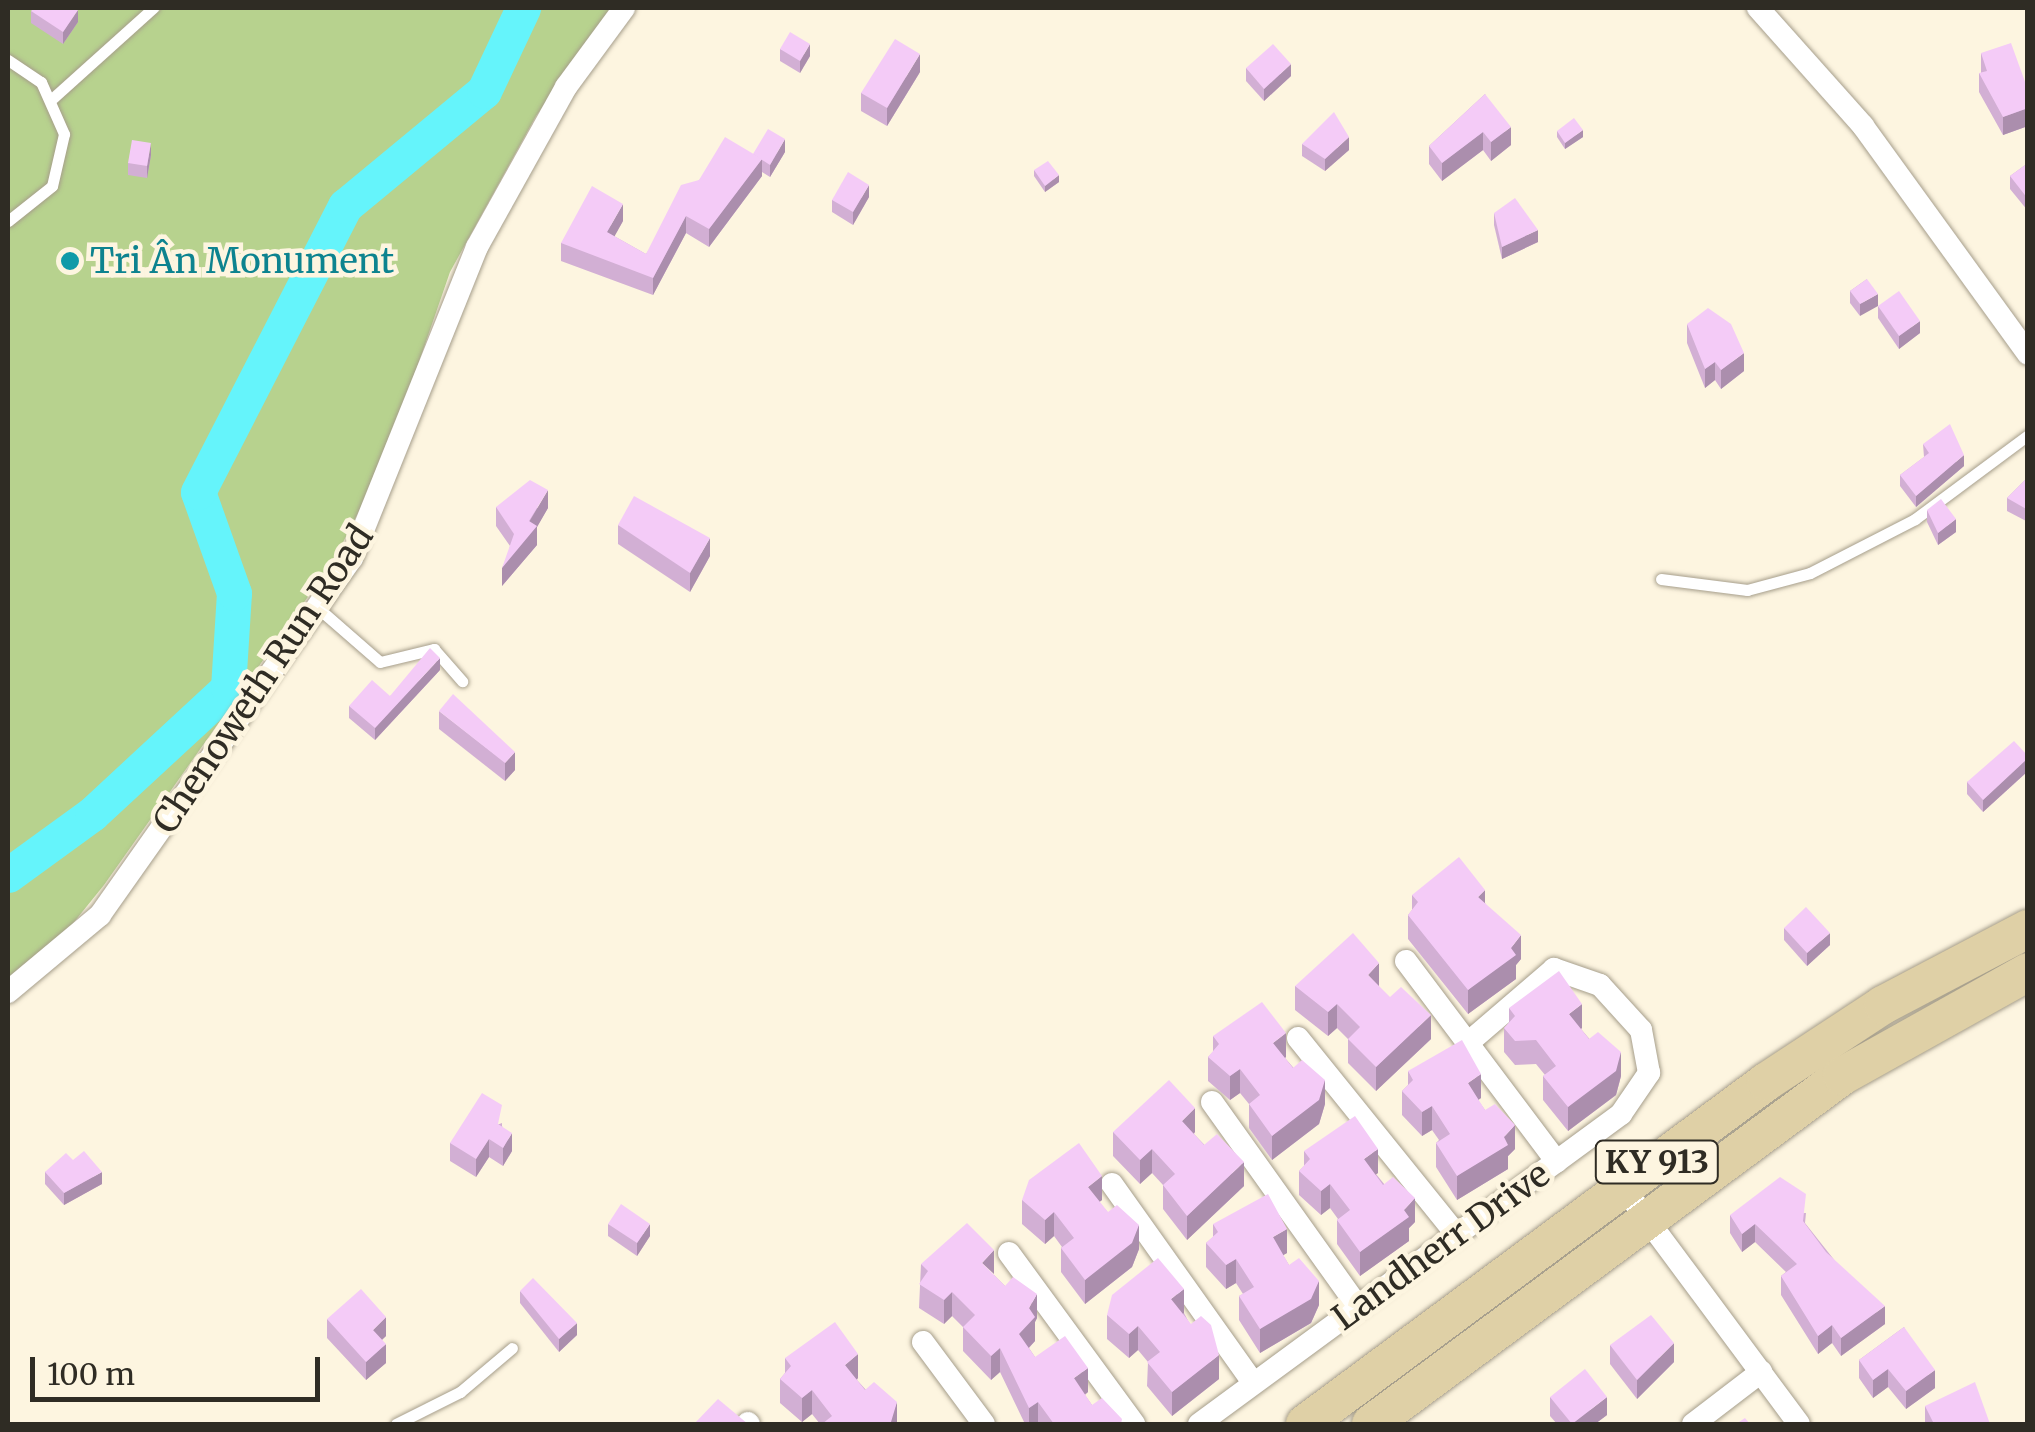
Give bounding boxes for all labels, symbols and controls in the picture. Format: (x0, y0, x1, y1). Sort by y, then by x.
place label: Tri Ân Monument (90, 240, 394, 282)
marker: Tri Ân Monument (59, 250, 81, 272)
street label: Chenoweth Run Road (144, 517, 382, 841)
road number: KY 913 (1594, 1135, 1720, 1189)
street label: Landherr Drive (1324, 1153, 1558, 1339)
scale bar (35, 1337, 325, 1399)
text: 100 m (47, 1355, 135, 1393)

